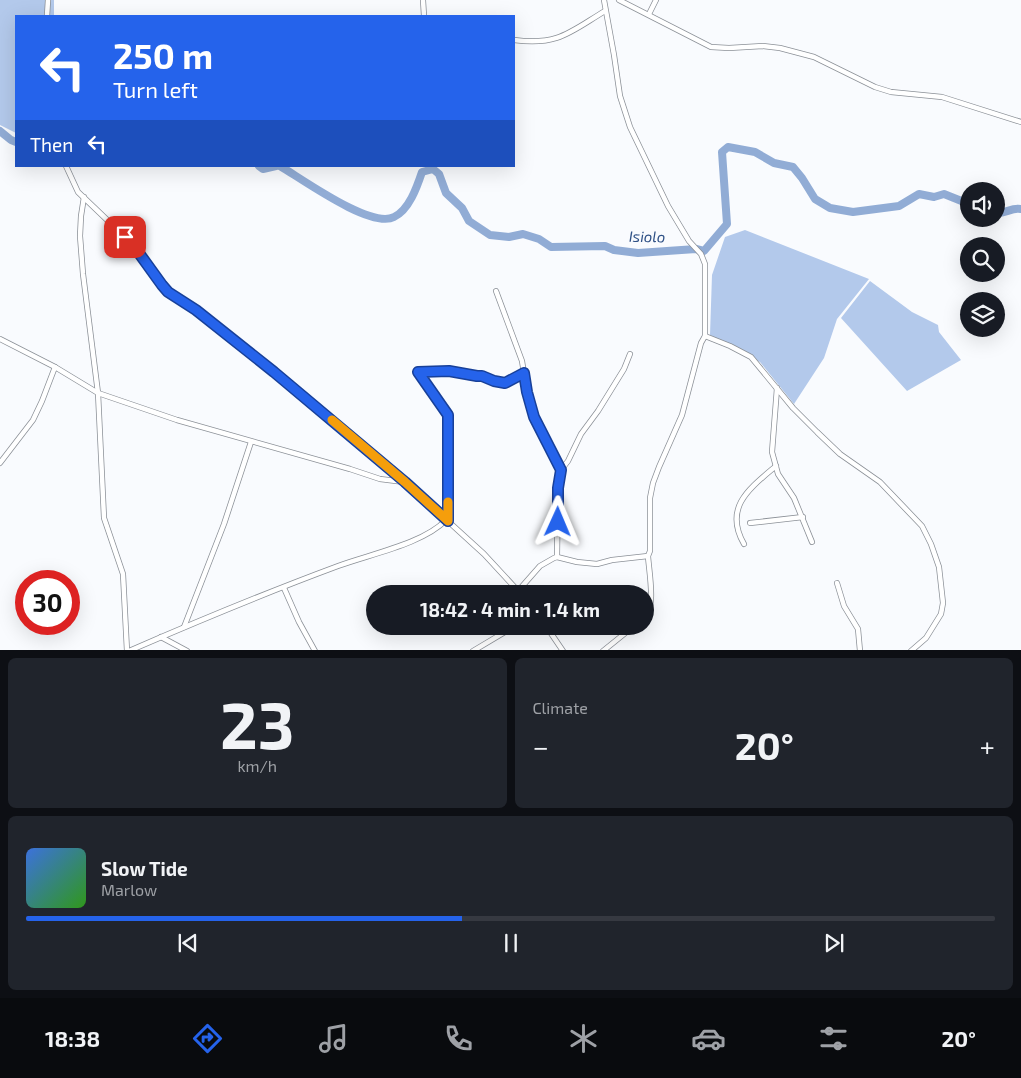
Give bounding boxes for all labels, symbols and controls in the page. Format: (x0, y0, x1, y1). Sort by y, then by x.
text: 250 m (113, 34, 213, 76)
icon: left (30, 35, 95, 100)
text: Turn left (113, 76, 198, 102)
icon: left (83, 130, 111, 158)
text: Then (30, 133, 73, 156)
map controls (960, 182, 1005, 337)
button: sound (960, 182, 1005, 227)
pin (104, 216, 146, 258)
icon: arrive (111, 223, 139, 251)
water label: Isiolo (629, 227, 665, 245)
button: search (960, 237, 1005, 282)
button: layers (960, 292, 1005, 337)
position arrow (531, 495, 583, 547)
speed limit sign: 30 (15, 570, 80, 635)
text: 18:42 · 4 min · 1.4 km (420, 598, 600, 621)
text: 23 (220, 684, 295, 762)
text: Climate (533, 698, 588, 717)
text: 20° (735, 722, 794, 768)
text: − (533, 729, 549, 763)
text: + (980, 729, 995, 763)
text: km/h (237, 756, 277, 775)
text: Slow Tide (101, 857, 188, 880)
text: Marlow (101, 880, 157, 899)
icon: previous (174, 929, 202, 957)
icon: pause (497, 929, 525, 957)
icon: next (820, 929, 848, 957)
icon: directions (190, 1021, 225, 1056)
icon: music (316, 1021, 351, 1056)
icon: phone (441, 1021, 476, 1056)
icon: climate (566, 1021, 601, 1056)
icon: car (691, 1021, 726, 1056)
icon: filters (816, 1021, 851, 1056)
text: 18:38 (45, 1025, 100, 1051)
text: 20° (942, 1025, 976, 1051)

